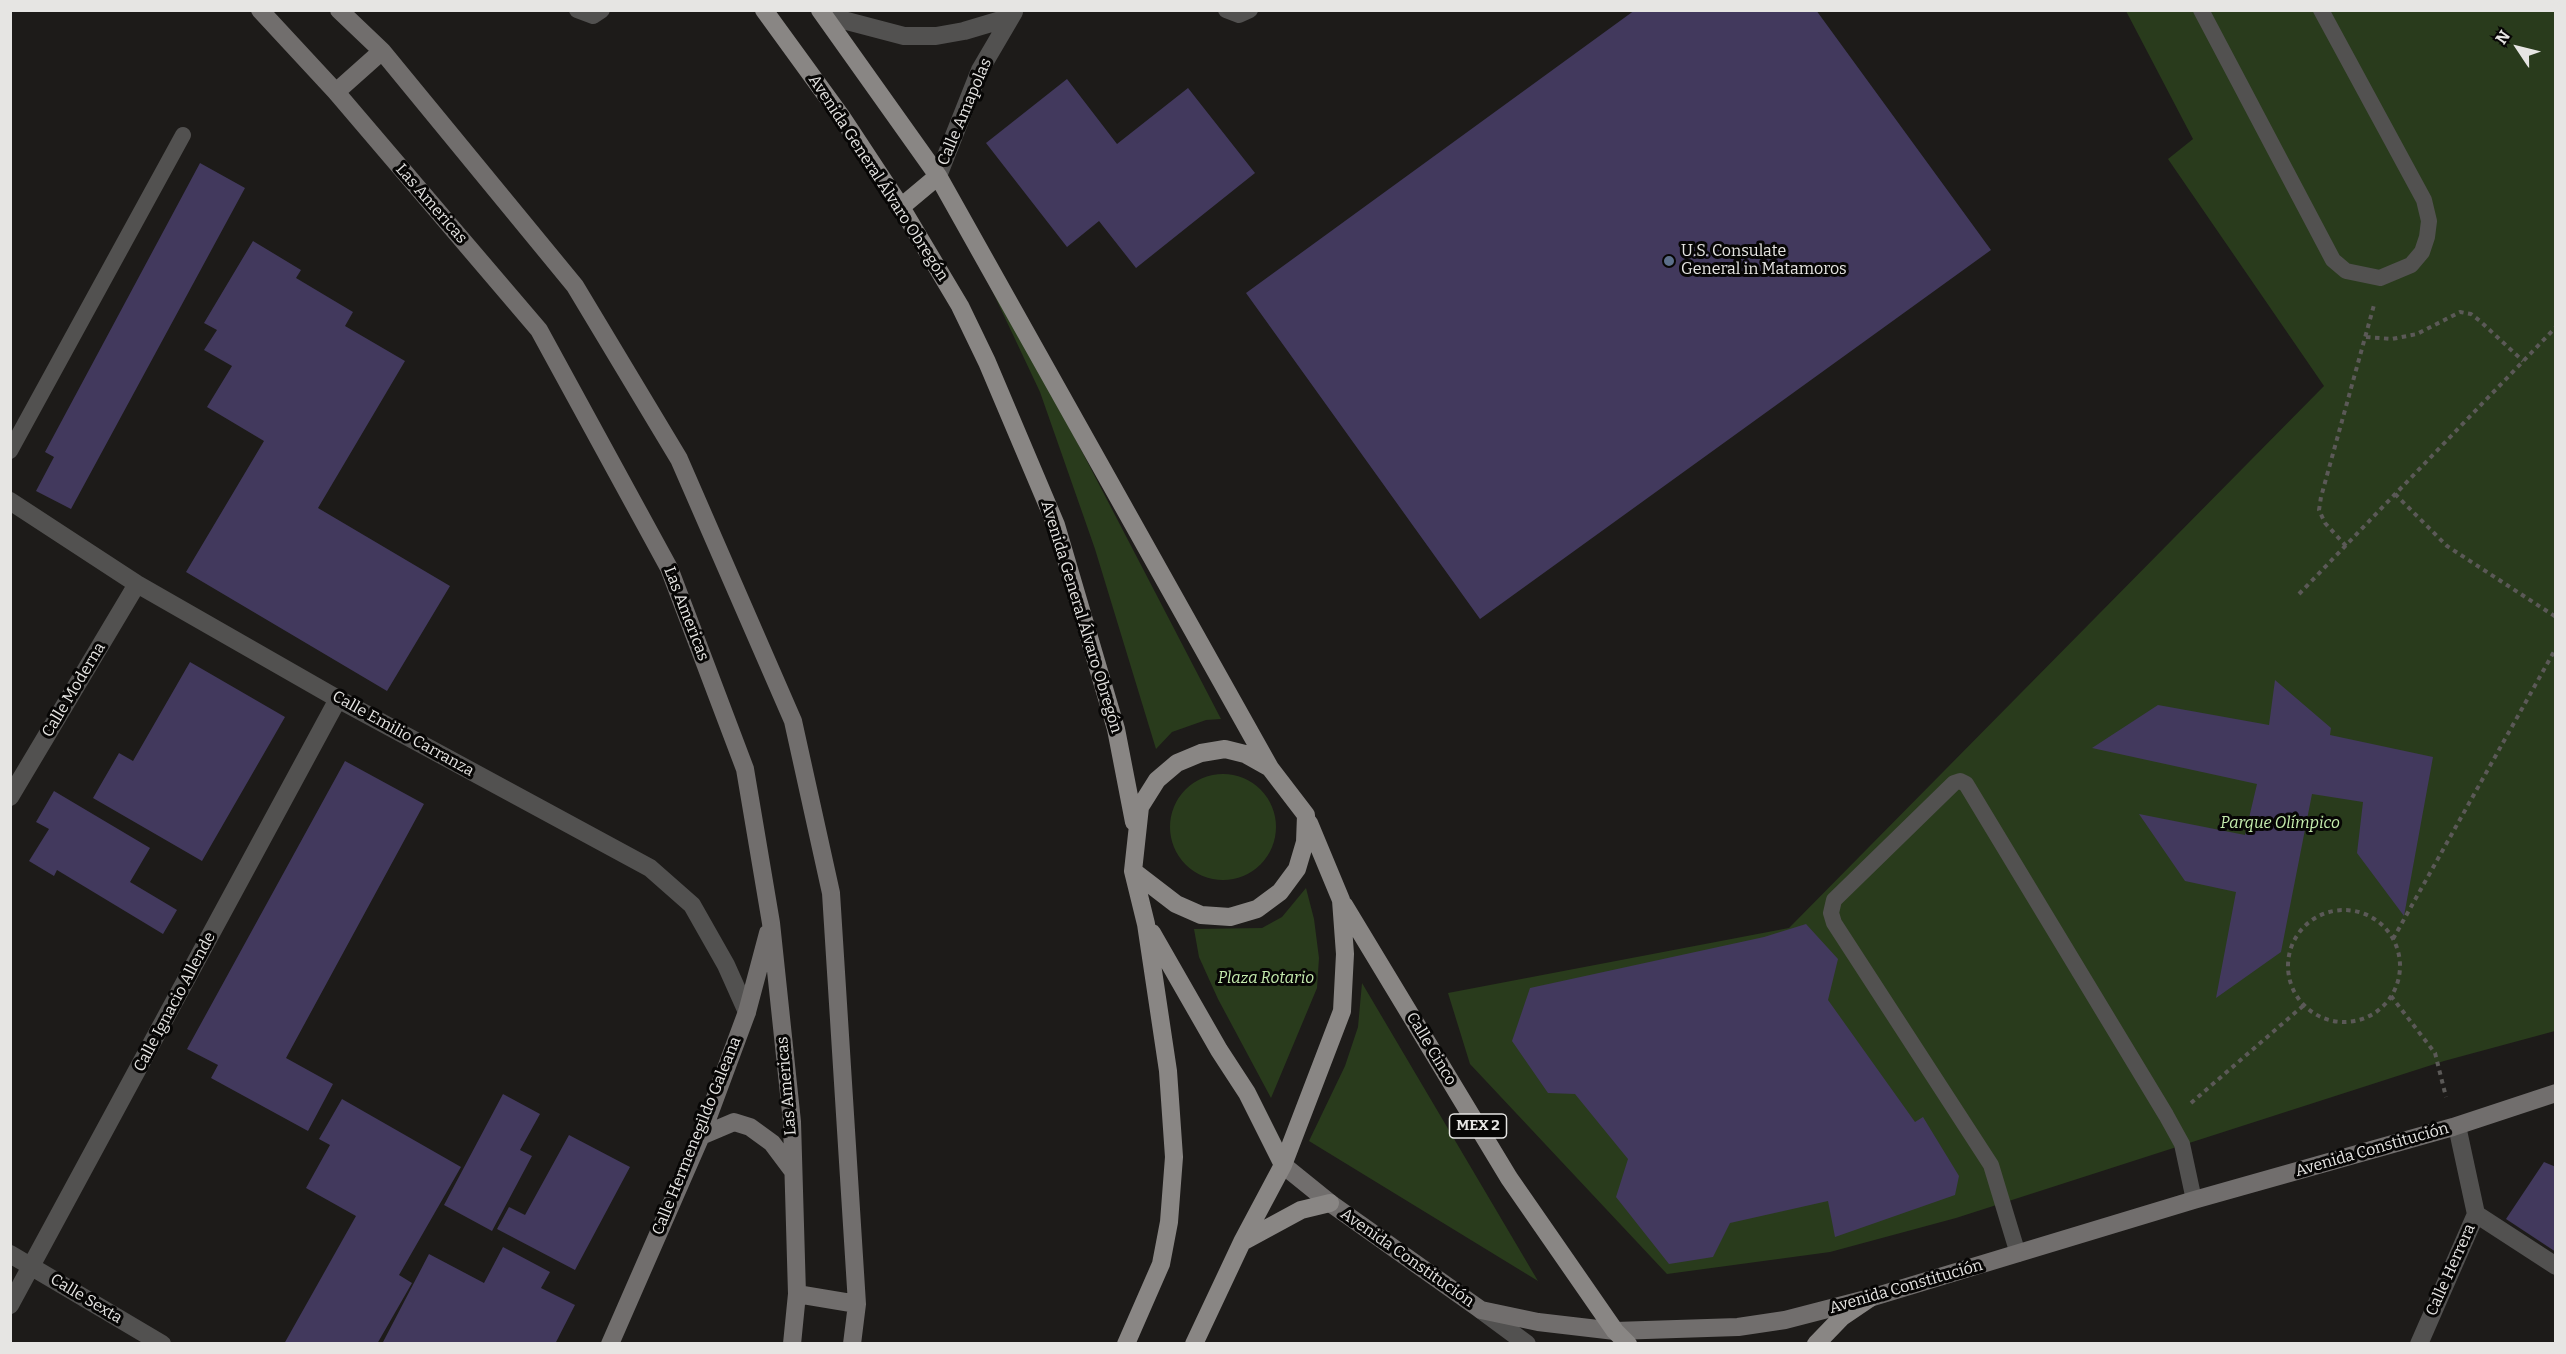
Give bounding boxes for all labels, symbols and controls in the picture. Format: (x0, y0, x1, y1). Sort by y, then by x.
north arrow (2488, 18, 2548, 78)
text: N (2492, 27, 2514, 48)
street label: Calle Amapolas (934, 56, 996, 168)
street label: Avenida General Álvaro Obregón (804, 71, 952, 285)
street label: Las Americas (391, 160, 471, 248)
place label: U.S. Consulate General in Matamoros (1681, 242, 1847, 280)
marker: U.S. Consulate General in Matamoros (1662, 254, 1676, 268)
street label: Avenida General Álvaro Obregón (1036, 498, 1126, 736)
street label: Las Americas (659, 564, 713, 664)
street label: Calle Moderna (38, 639, 110, 741)
street label: Calle Emilio Carranza (329, 687, 477, 781)
park label: Parque Olímpico (2220, 814, 2340, 834)
street label: Calle Ignacio Allende (130, 929, 220, 1075)
park label: Plaza Rotario (1218, 969, 1314, 989)
street label: Calle Cinco (1402, 1009, 1460, 1089)
street label: Calle Hermenegildo Galeana (648, 1034, 746, 1238)
street label: Las Americas (773, 1036, 801, 1136)
road number: MEX 2 (1450, 1114, 1506, 1138)
street label: Avenida Constitución (2293, 1119, 2451, 1181)
street label: Avenida Constitución (1336, 1205, 1478, 1311)
street label: Calle Herrera (2422, 1221, 2480, 1319)
street label: Avenida Constitución (1827, 1256, 1985, 1318)
street label: Calle Sexta (47, 1270, 125, 1328)

